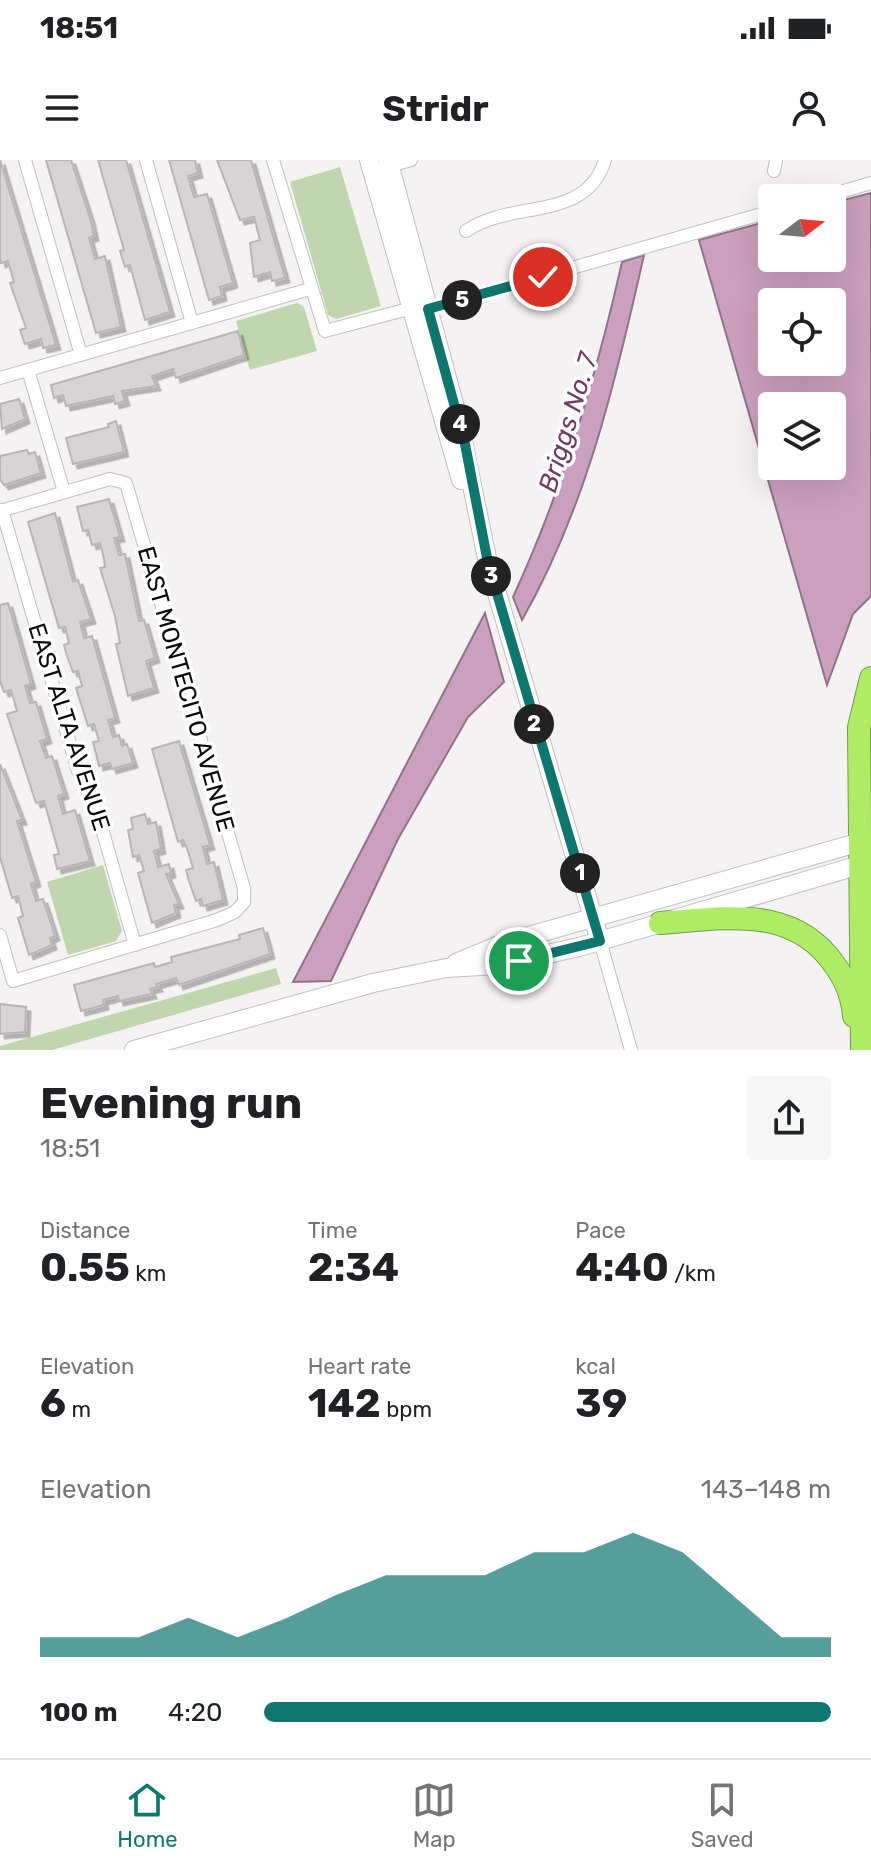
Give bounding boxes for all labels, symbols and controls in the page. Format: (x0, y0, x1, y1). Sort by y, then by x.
text: 18:51 (40, 10, 118, 46)
icon: menu (40, 86, 84, 130)
icon: person (787, 86, 831, 130)
text: Stridr (382, 87, 489, 130)
north arrow (758, 184, 846, 272)
map controls (758, 184, 846, 480)
pin (509, 243, 577, 311)
icon: check (521, 255, 565, 299)
pin: 5 (442, 280, 482, 320)
text: 5 (455, 286, 469, 313)
button: locate (758, 288, 846, 376)
water label: Briggs No. 7 (532, 347, 605, 496)
button: layers (758, 392, 846, 480)
pin: 4 (440, 404, 480, 444)
text: 4 (452, 410, 468, 437)
street label: EAST MONTECITO AVENUE (132, 543, 240, 835)
pin: 3 (471, 556, 511, 596)
text: 3 (484, 562, 498, 589)
street label: EAST ALTA AVENUE (22, 620, 116, 834)
pin: 2 (514, 704, 554, 744)
text: 2 (527, 710, 541, 737)
pin: 1 (560, 853, 600, 893)
text: 1 (575, 859, 585, 886)
pin (485, 927, 553, 995)
icon: arrive (497, 939, 541, 983)
button: share (747, 1076, 831, 1160)
text: Evening run (40, 1077, 302, 1129)
text: 18:51 (40, 1133, 101, 1164)
text: Distance (40, 1217, 130, 1244)
text: Time (308, 1217, 358, 1244)
text: Pace (575, 1217, 626, 1244)
text: 0.55 (40, 1244, 130, 1291)
text: 2:34 (308, 1244, 399, 1291)
text: 4:40 (575, 1244, 669, 1291)
text: km (130, 1260, 166, 1287)
text: /km (669, 1260, 716, 1287)
text: Elevation (40, 1353, 134, 1380)
text: Heart rate (308, 1353, 411, 1380)
text: kcal (575, 1353, 616, 1380)
text: 6 (40, 1380, 66, 1427)
text: 142 (308, 1380, 381, 1427)
text: 39 (575, 1380, 627, 1427)
text: m (66, 1396, 91, 1423)
text: bpm (381, 1396, 432, 1423)
text: Elevation (40, 1474, 151, 1505)
text: 143–148 m (701, 1474, 831, 1505)
text: 100 m (40, 1697, 118, 1728)
text: 4:20 (168, 1697, 223, 1728)
tab: Home (117, 1778, 178, 1853)
tab: Map (412, 1778, 456, 1853)
tab: Saved (691, 1778, 754, 1853)

